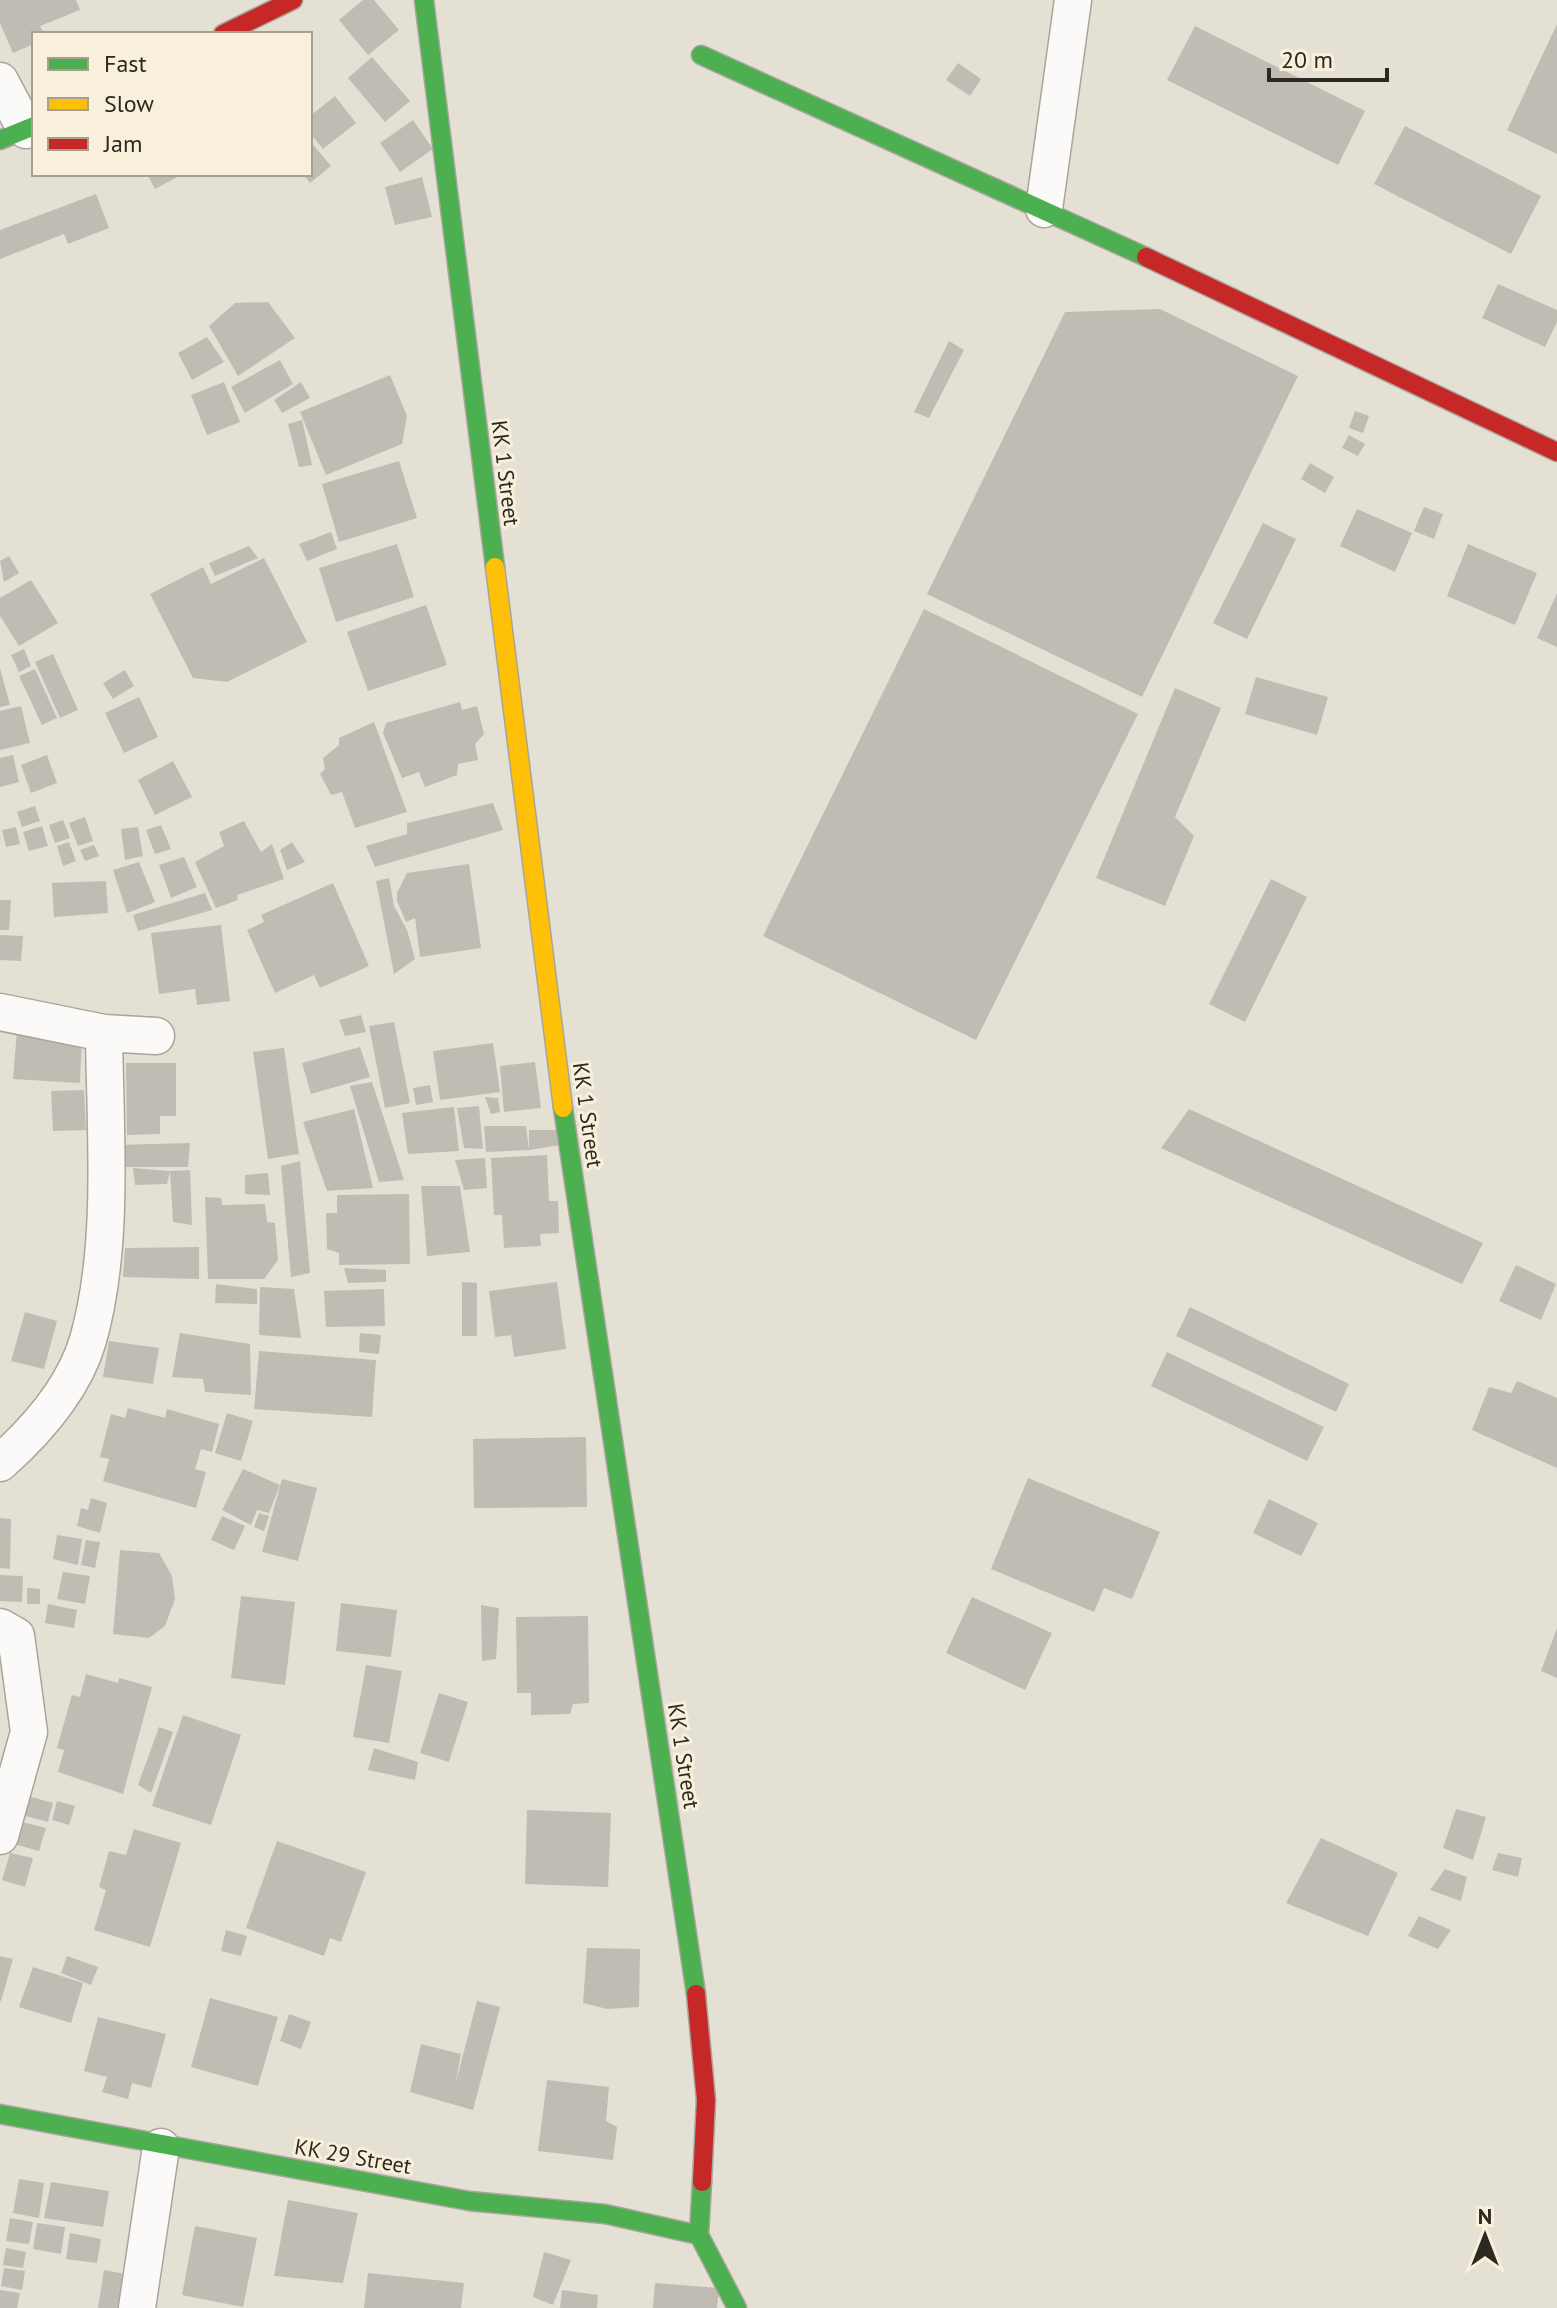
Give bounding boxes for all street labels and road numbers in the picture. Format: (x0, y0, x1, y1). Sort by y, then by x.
street label: KK 1 Street (486, 419, 526, 528)
street label: KK 1 Street (567, 1061, 609, 1170)
street label: KK 1 Street (662, 1701, 706, 1811)
street label: KK 29 Street (292, 2132, 414, 2180)

